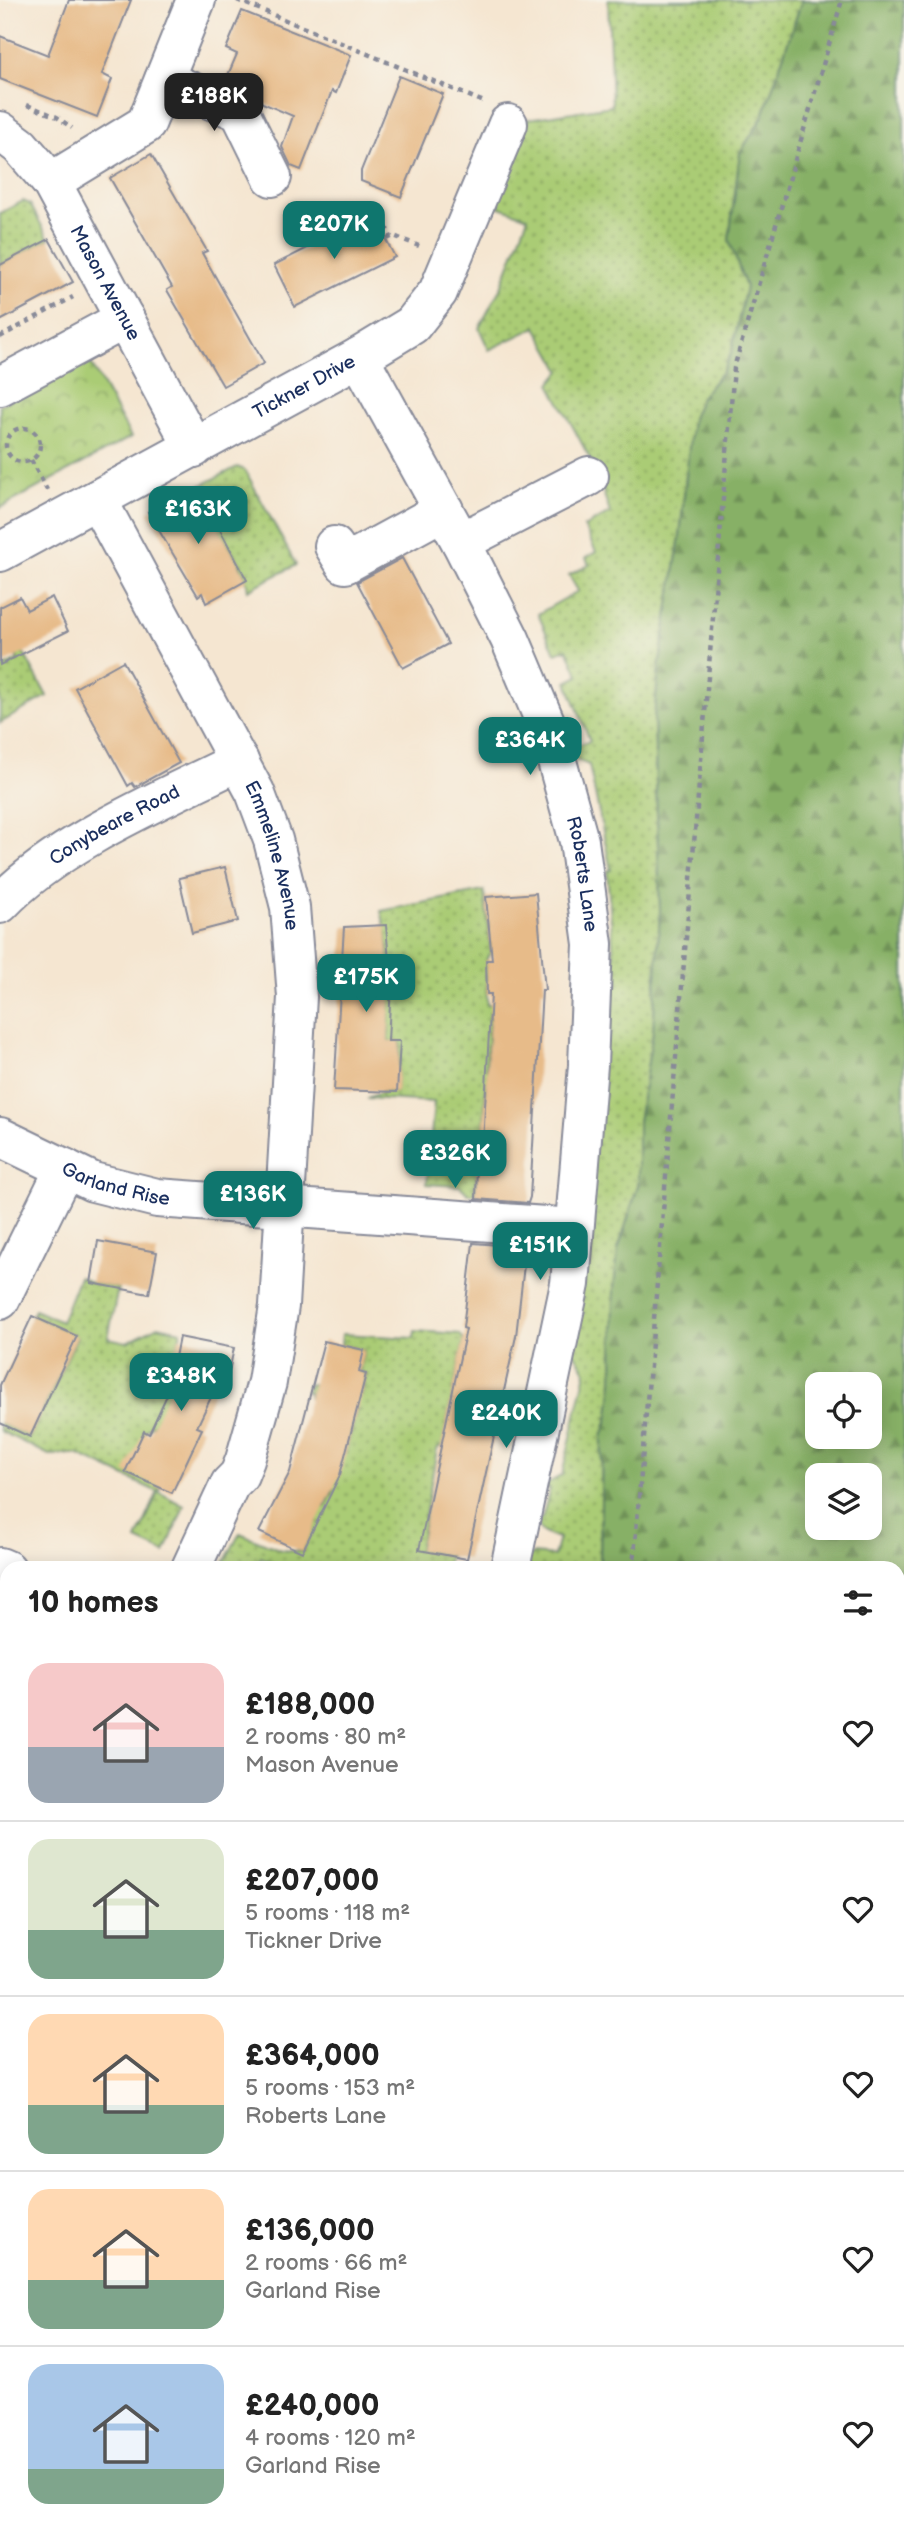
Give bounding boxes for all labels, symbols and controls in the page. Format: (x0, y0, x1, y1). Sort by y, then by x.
pin: £188K (165, 74, 263, 133)
text: £188K (180, 82, 248, 110)
pin: £207K (285, 202, 383, 261)
text: £207K (299, 210, 369, 238)
street label: Mason Avenue (65, 221, 145, 344)
street label: Tickner Drive (249, 350, 359, 424)
pin: £163K (149, 486, 247, 546)
text: £163K (165, 495, 232, 523)
pin: £364K (481, 718, 579, 777)
text: £364K (495, 726, 565, 754)
street label: Emmeline Avenue (240, 777, 303, 931)
street label: Conybeare Road (45, 780, 183, 870)
street label: Roberts Lane (561, 814, 603, 933)
pin: £175K (317, 954, 415, 1014)
text: £175K (333, 963, 399, 991)
pin: £326K (406, 1130, 504, 1190)
text: £326K (419, 1139, 491, 1167)
street label: Garland Rise (58, 1157, 171, 1210)
pin: £136K (204, 1172, 302, 1231)
text: £136K (220, 1180, 287, 1208)
pin: £151K (491, 1222, 589, 1282)
text: £151K (509, 1231, 571, 1259)
pin: £348K (132, 1354, 230, 1413)
text: £348K (146, 1362, 216, 1390)
map controls (805, 1372, 882, 1540)
button: locate (805, 1372, 882, 1449)
pin: £240K (457, 1390, 555, 1450)
text: £240K (471, 1399, 541, 1427)
button: layers (805, 1463, 882, 1540)
icon: filters (839, 1584, 877, 1622)
text: 10 homes (28, 1585, 159, 1621)
text: £188,000 (245, 1687, 375, 1723)
icon: home (84, 1691, 168, 1775)
icon: heart (839, 1714, 877, 1752)
text: 2 rooms · 80 m² (245, 1723, 406, 1751)
text: Mason Avenue (245, 1751, 399, 1779)
text: £207,000 (245, 1863, 379, 1899)
icon: home (84, 1867, 168, 1951)
icon: heart (839, 1890, 877, 1928)
text: 5 rooms · 118 m² (245, 1899, 410, 1927)
text: Tickner Drive (245, 1927, 382, 1955)
text: £364,000 (245, 2038, 380, 2074)
icon: home (84, 2042, 168, 2126)
icon: heart (839, 2065, 877, 2103)
text: 5 rooms · 153 m² (245, 2074, 415, 2102)
text: Roberts Lane (245, 2102, 386, 2130)
text: £136,000 (245, 2213, 375, 2249)
icon: home (84, 2217, 168, 2301)
icon: heart (839, 2240, 877, 2278)
text: 2 rooms · 66 m² (245, 2249, 407, 2277)
text: Garland Rise (245, 2277, 381, 2305)
text: £240,000 (245, 2388, 380, 2424)
icon: home (84, 2392, 168, 2476)
icon: heart (839, 2415, 877, 2453)
text: 4 rooms · 120 m² (245, 2424, 416, 2452)
text: Garland Rise (245, 2452, 381, 2480)

